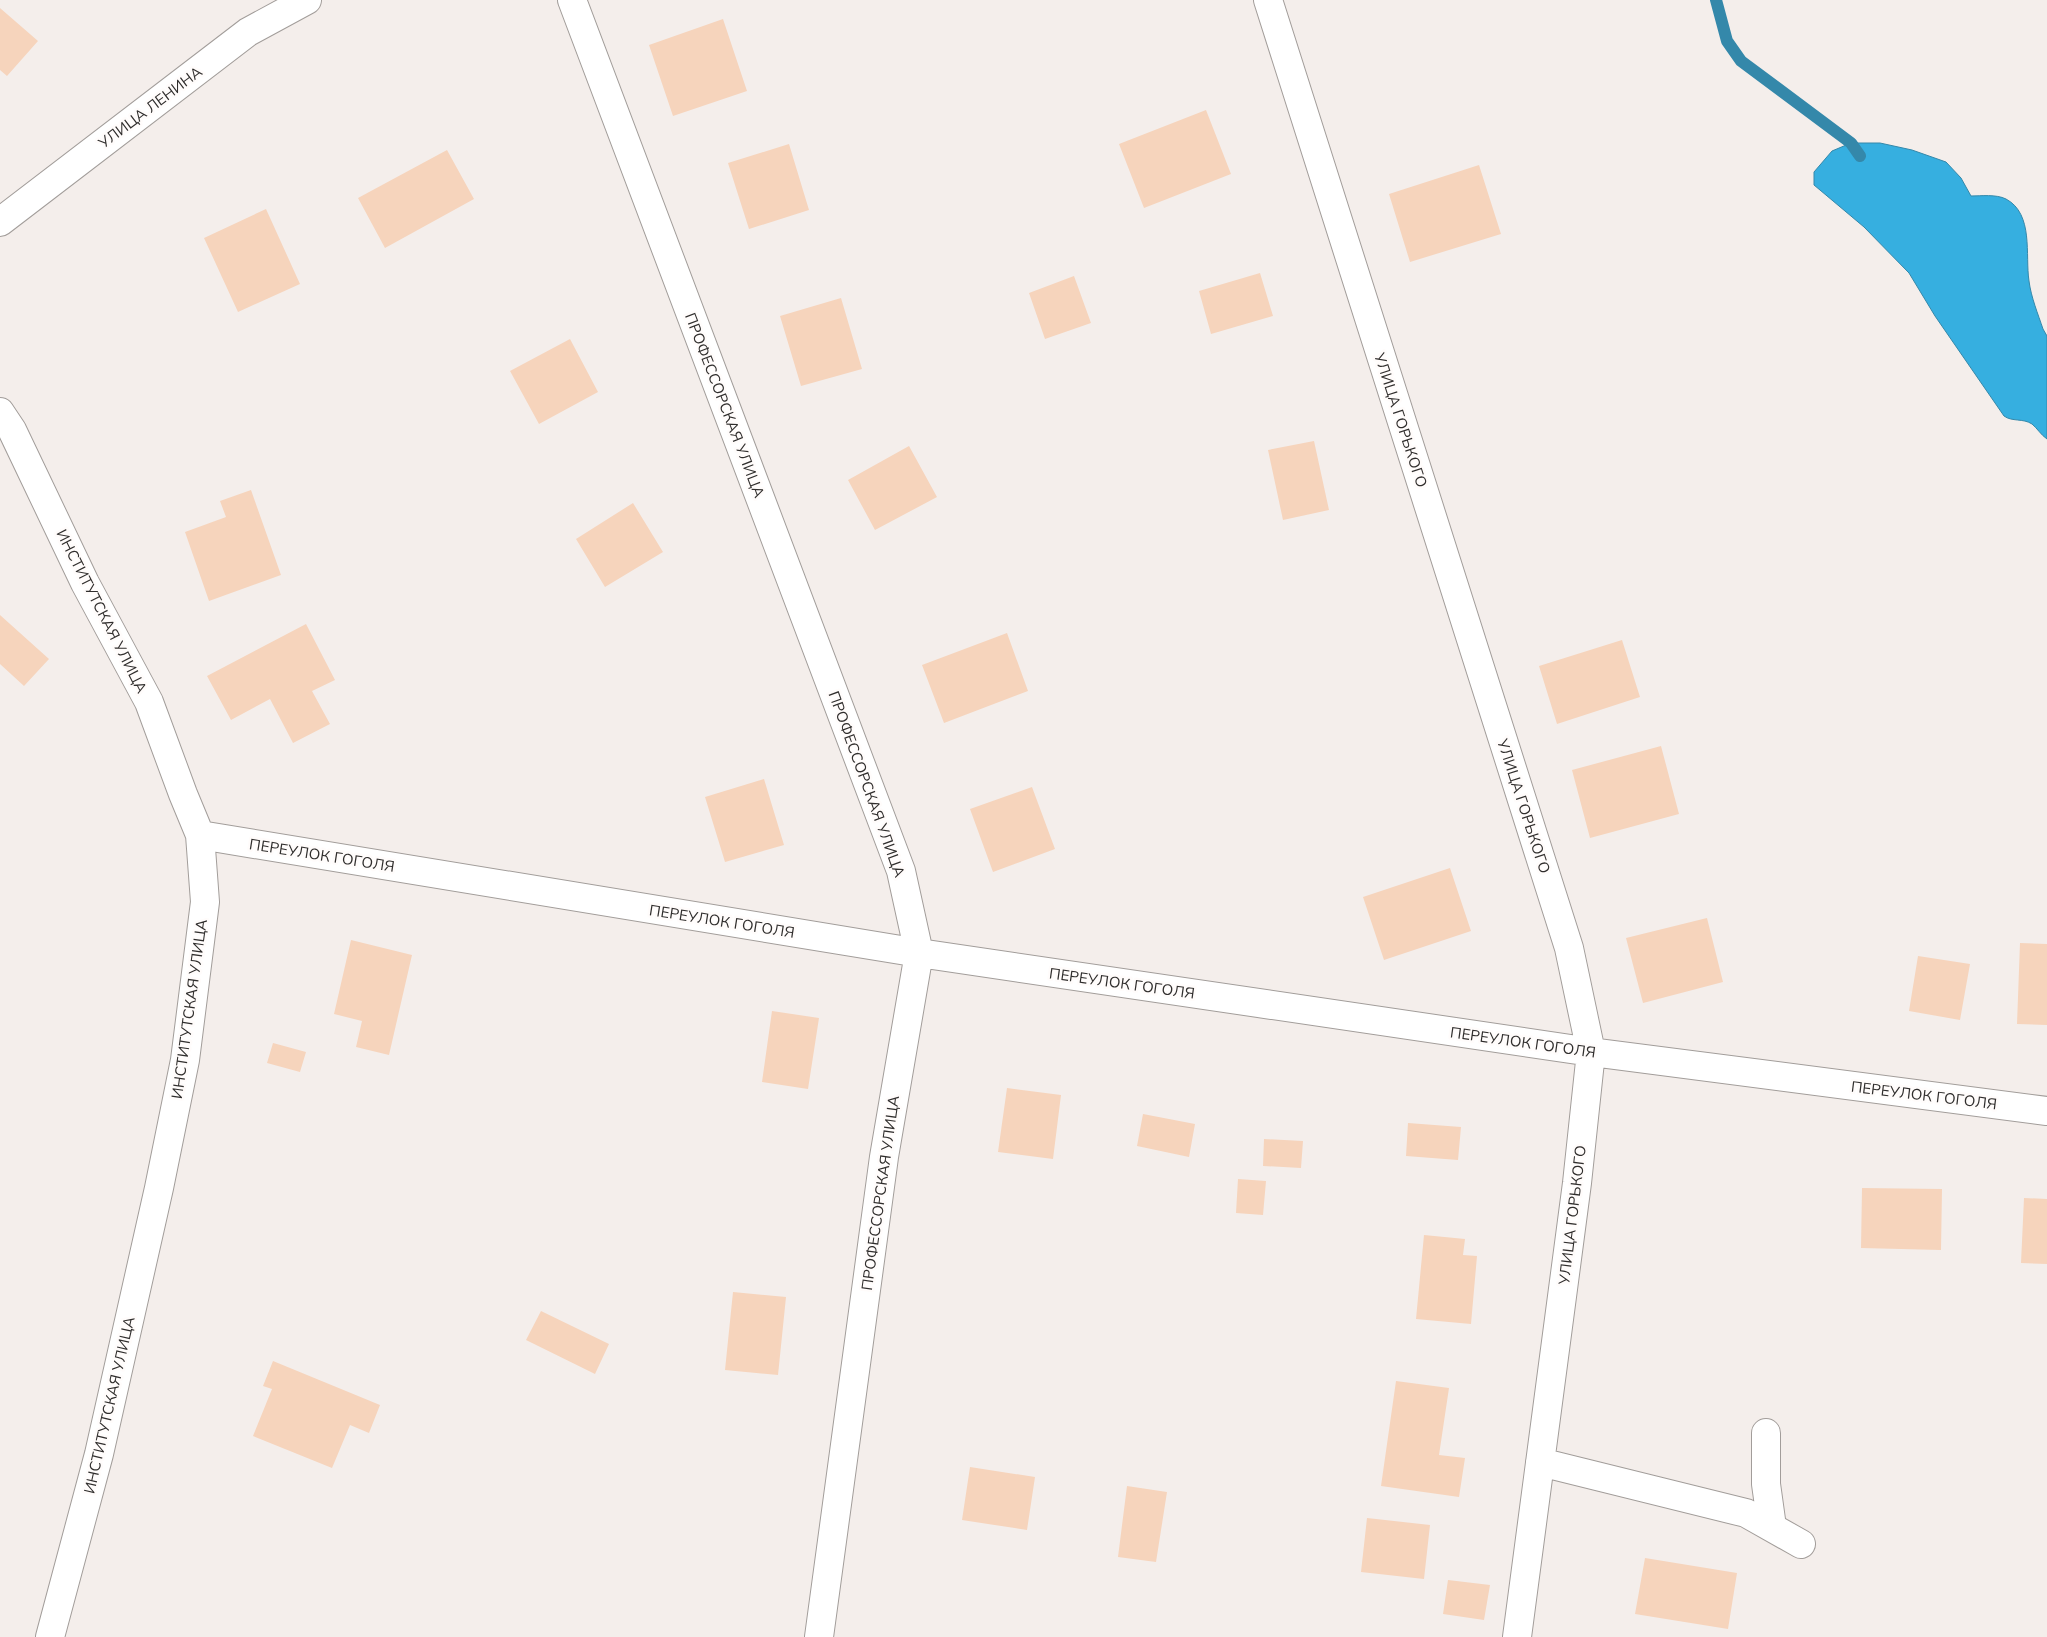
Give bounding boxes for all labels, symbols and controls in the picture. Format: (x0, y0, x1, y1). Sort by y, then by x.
street label: УЛИЦА ЛЕНИНА (94, 62, 206, 153)
street label: ПРОФЕССОРСКАЯ УЛИЦА (681, 310, 769, 500)
street label: УЛИЦА ГОРЬКОГО (1370, 349, 1432, 490)
street label: ИНСТИТУТСКАЯ УЛИЦА (52, 526, 152, 696)
street label: ПРОФЕССОРСКАЯ УЛИЦА (824, 688, 910, 880)
street label: УЛИЦА ГОРЬКОГО (1493, 735, 1555, 876)
street label: ПЕРЕУЛОК ГОГОЛЯ (248, 834, 396, 876)
street label: ПЕРЕУЛОК ГОГОЛЯ (648, 900, 796, 942)
street label: ИНСТИТУТСКАЯ УЛИЦА (167, 918, 211, 1100)
street label: ПЕРЕУЛОК ГОГОЛЯ (1048, 963, 1196, 1003)
street label: ПЕРЕУЛОК ГОГОЛЯ (1449, 1022, 1597, 1062)
street label: ПЕРЕУЛОК ГОГОЛЯ (1850, 1077, 1998, 1113)
street label: ПРОФЕССОРСКАЯ УЛИЦА (857, 1094, 903, 1292)
street label: УЛИЦА ГОРЬКОГО (1554, 1144, 1590, 1287)
street label: ИНСТИТУТСКАЯ УЛИЦА (79, 1315, 139, 1495)

